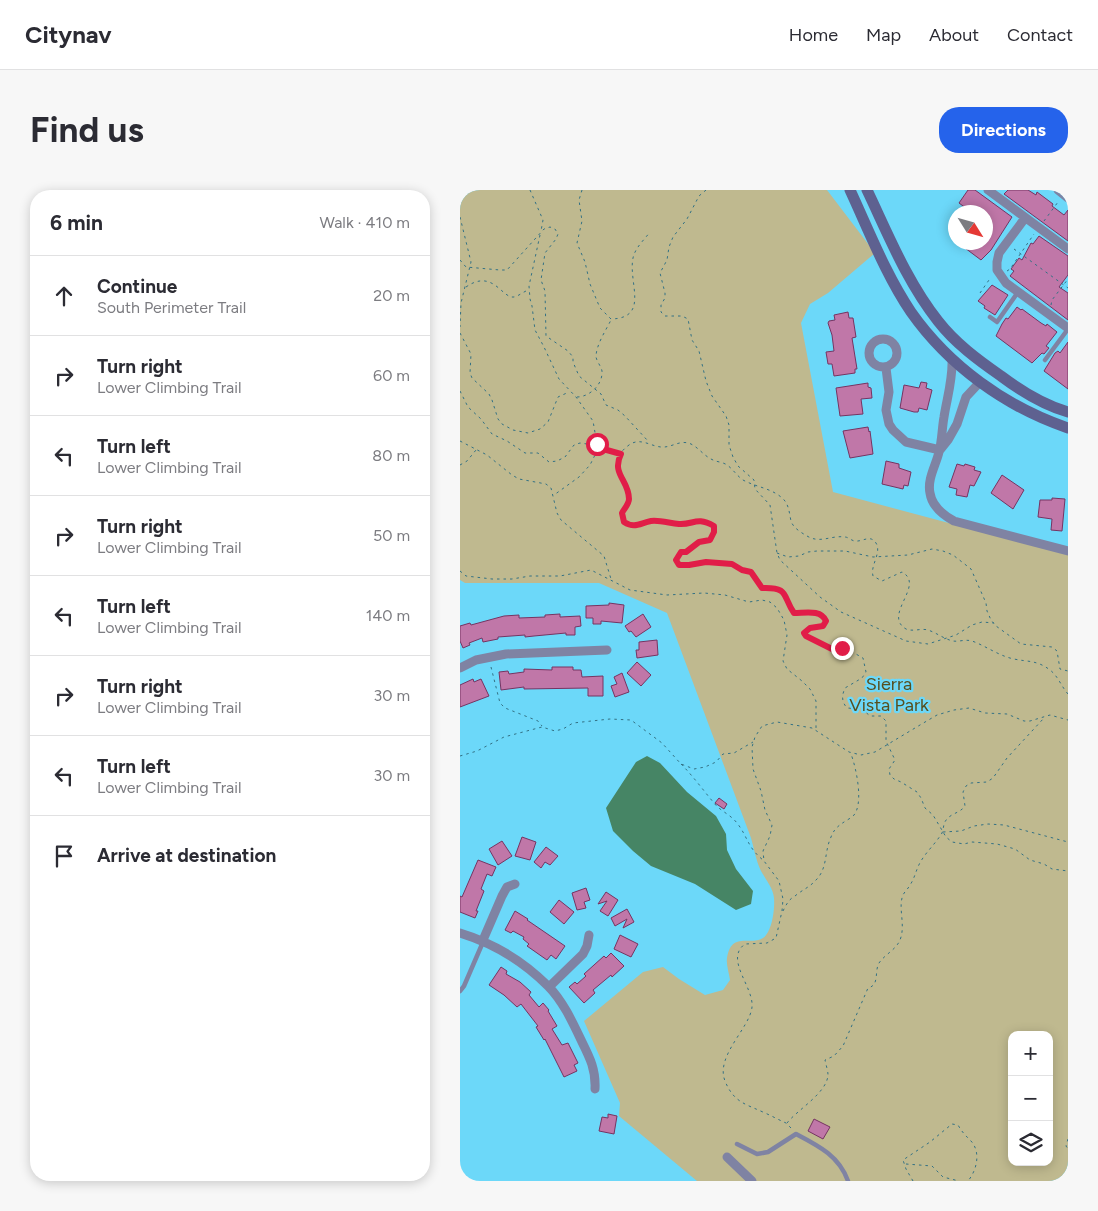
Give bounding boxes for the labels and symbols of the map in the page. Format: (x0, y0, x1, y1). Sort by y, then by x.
north arrow (948, 205, 993, 250)
route start (586, 433, 609, 456)
route end (831, 637, 854, 660)
park label: Sierra Vista Park (849, 673, 929, 716)

